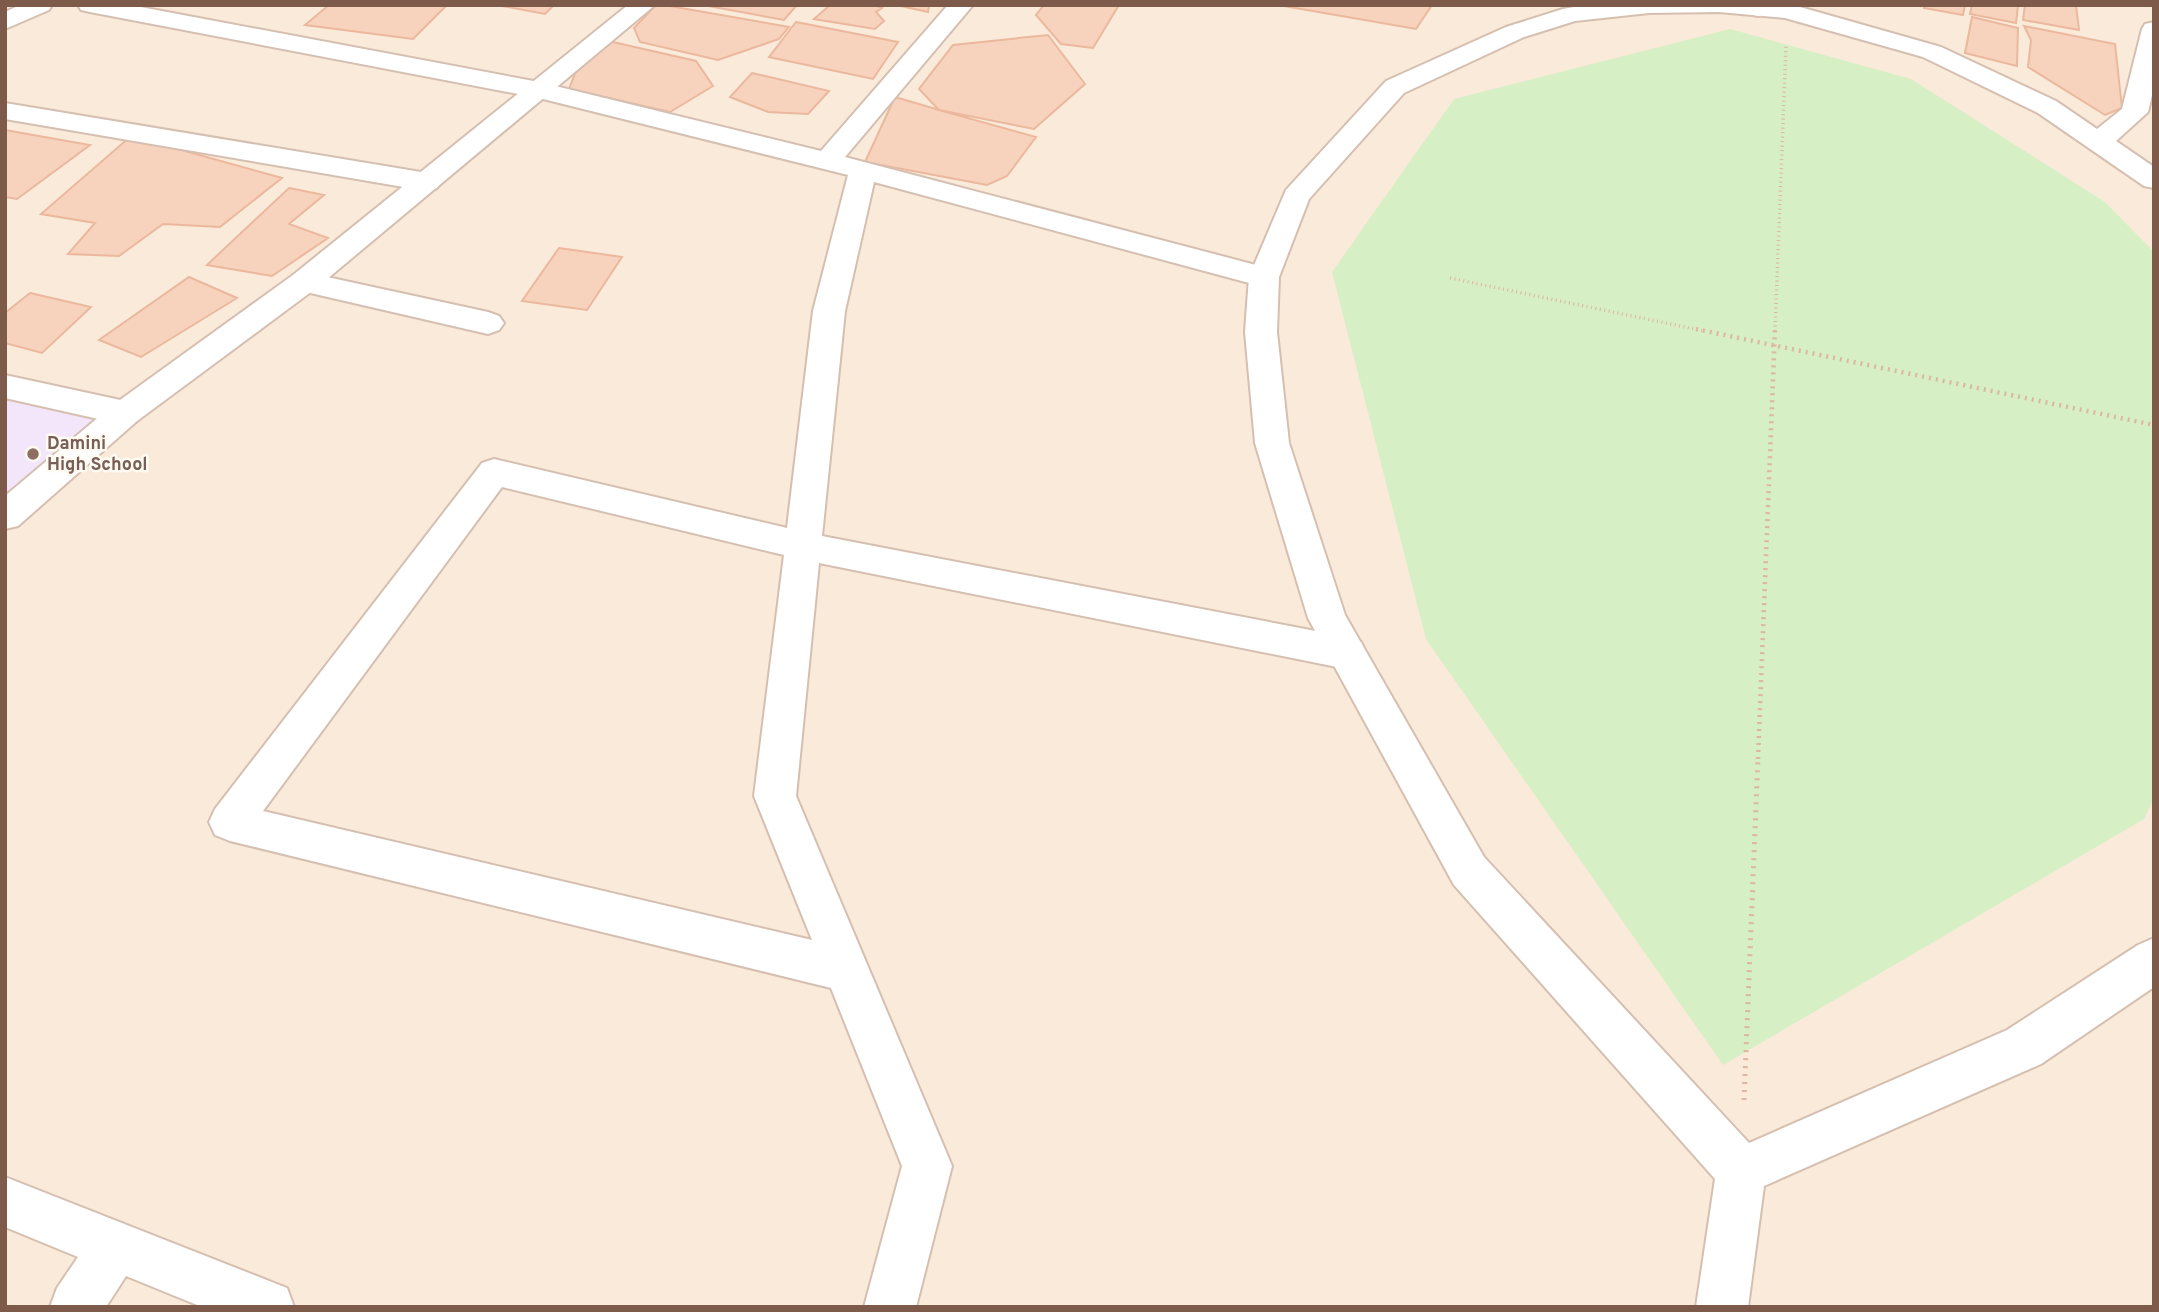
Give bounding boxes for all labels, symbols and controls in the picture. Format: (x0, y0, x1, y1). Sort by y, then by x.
place label: Damini High School (47, 433, 148, 477)
marker: Damini High School (25, 446, 41, 462)

